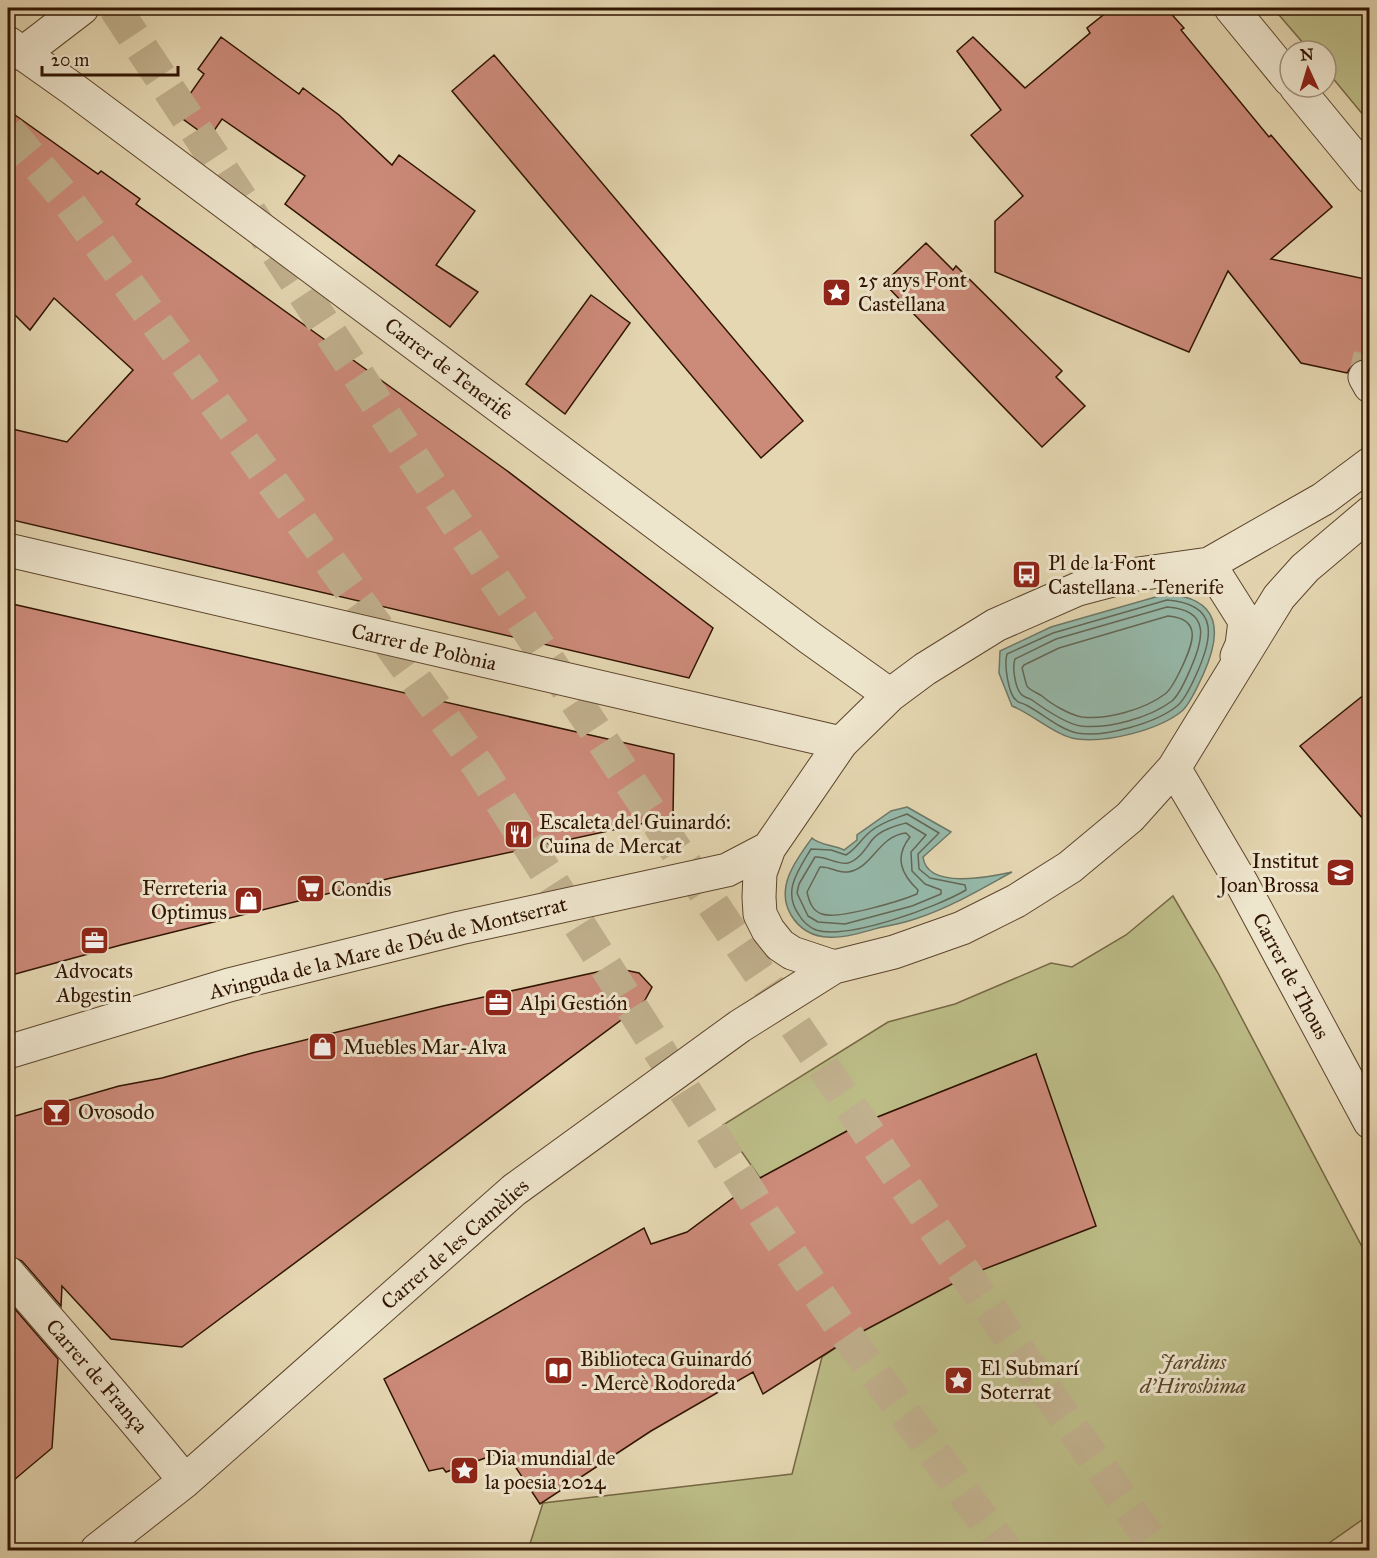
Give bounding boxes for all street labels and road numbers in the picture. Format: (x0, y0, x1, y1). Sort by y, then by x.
street label: Carrer de Tenerife (379, 312, 519, 426)
street label: Carrer de Polònia (349, 618, 499, 676)
street label: Avinguda de la Mare de Déu de Montserrat (205, 891, 570, 1005)
street label: Carrer de Thous (1247, 908, 1335, 1044)
street label: Carrer de les Camèlies (376, 1173, 534, 1315)
street label: Carrer de França (40, 1314, 154, 1439)

